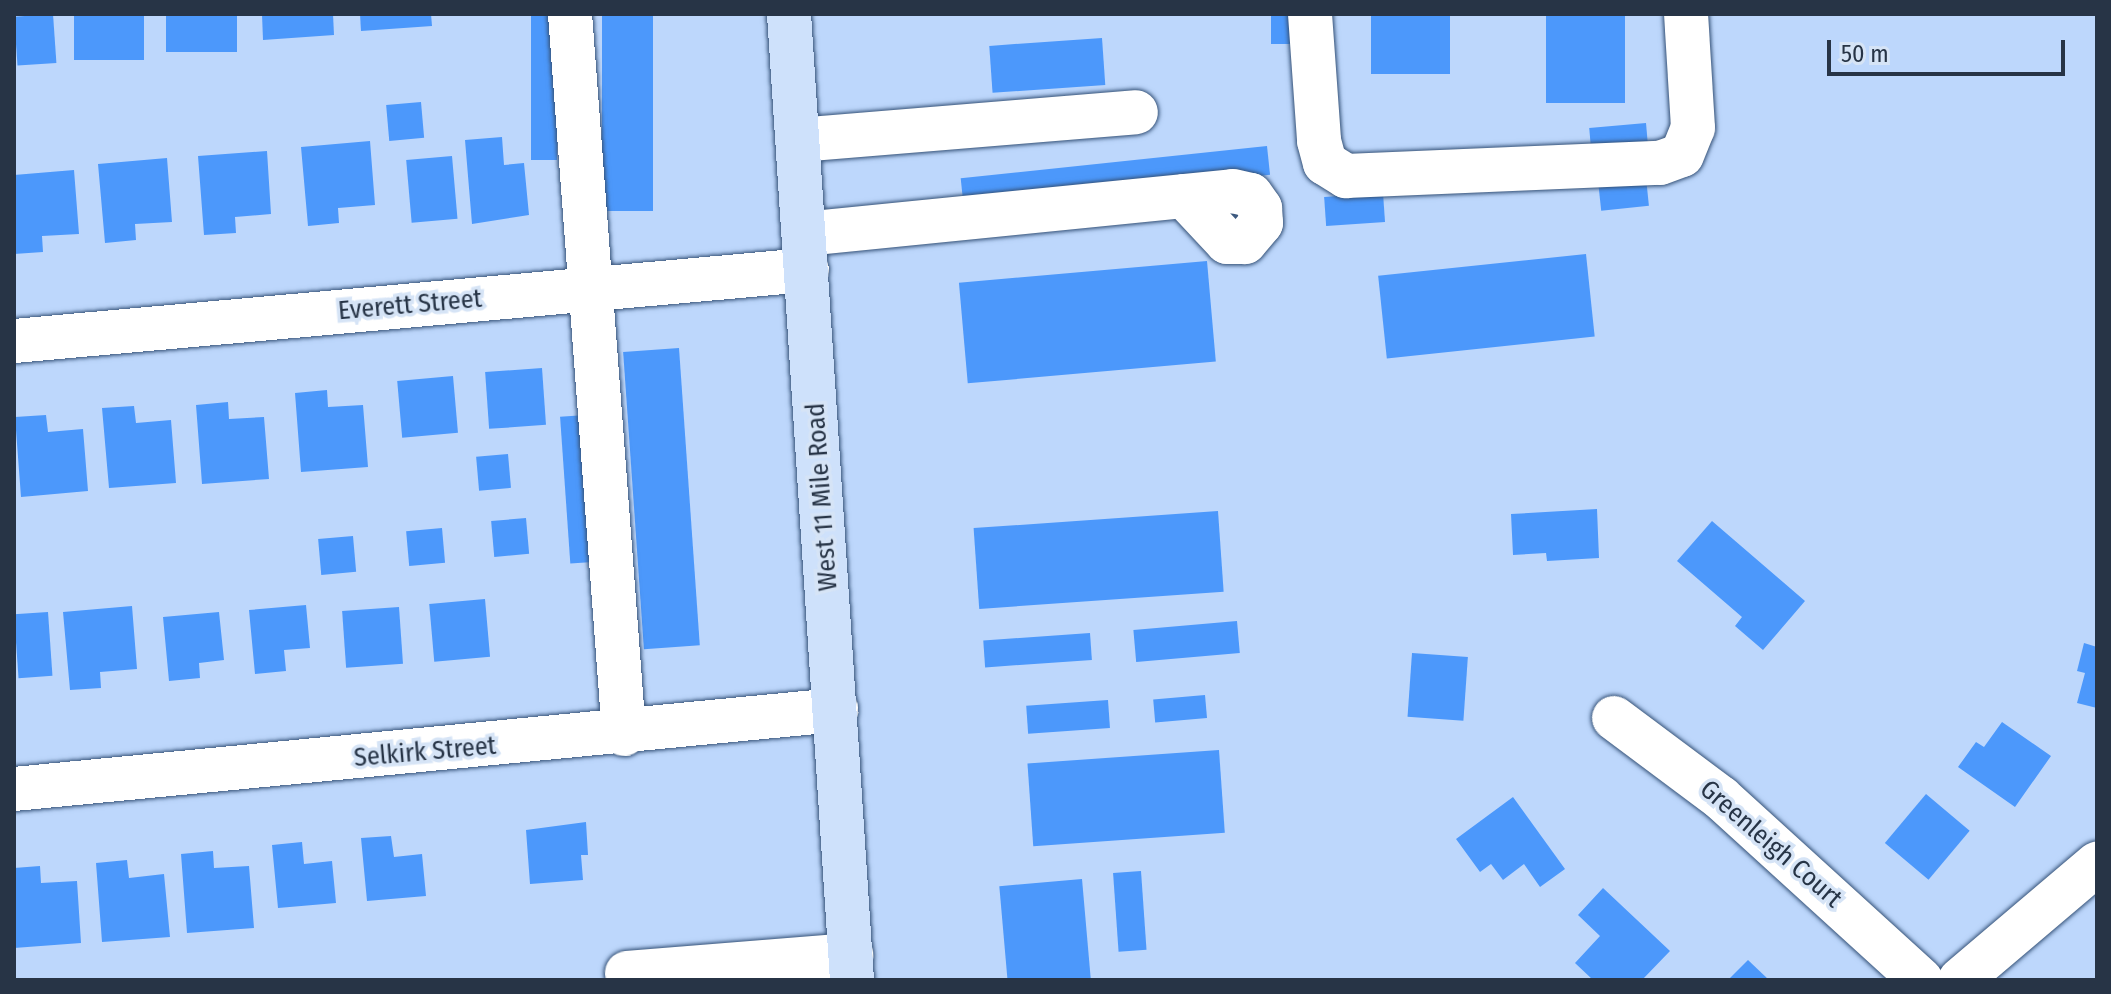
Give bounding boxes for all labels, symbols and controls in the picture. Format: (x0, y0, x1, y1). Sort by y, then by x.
scale bar (1831, 24, 2069, 74)
text: 50 m (1841, 40, 1889, 68)
street label: Everett Street (337, 283, 483, 327)
street label: West 11 Mile Road (800, 402, 844, 592)
street label: Selkirk Street (353, 730, 497, 774)
street label: Greenleigh Court (1693, 774, 1849, 914)

